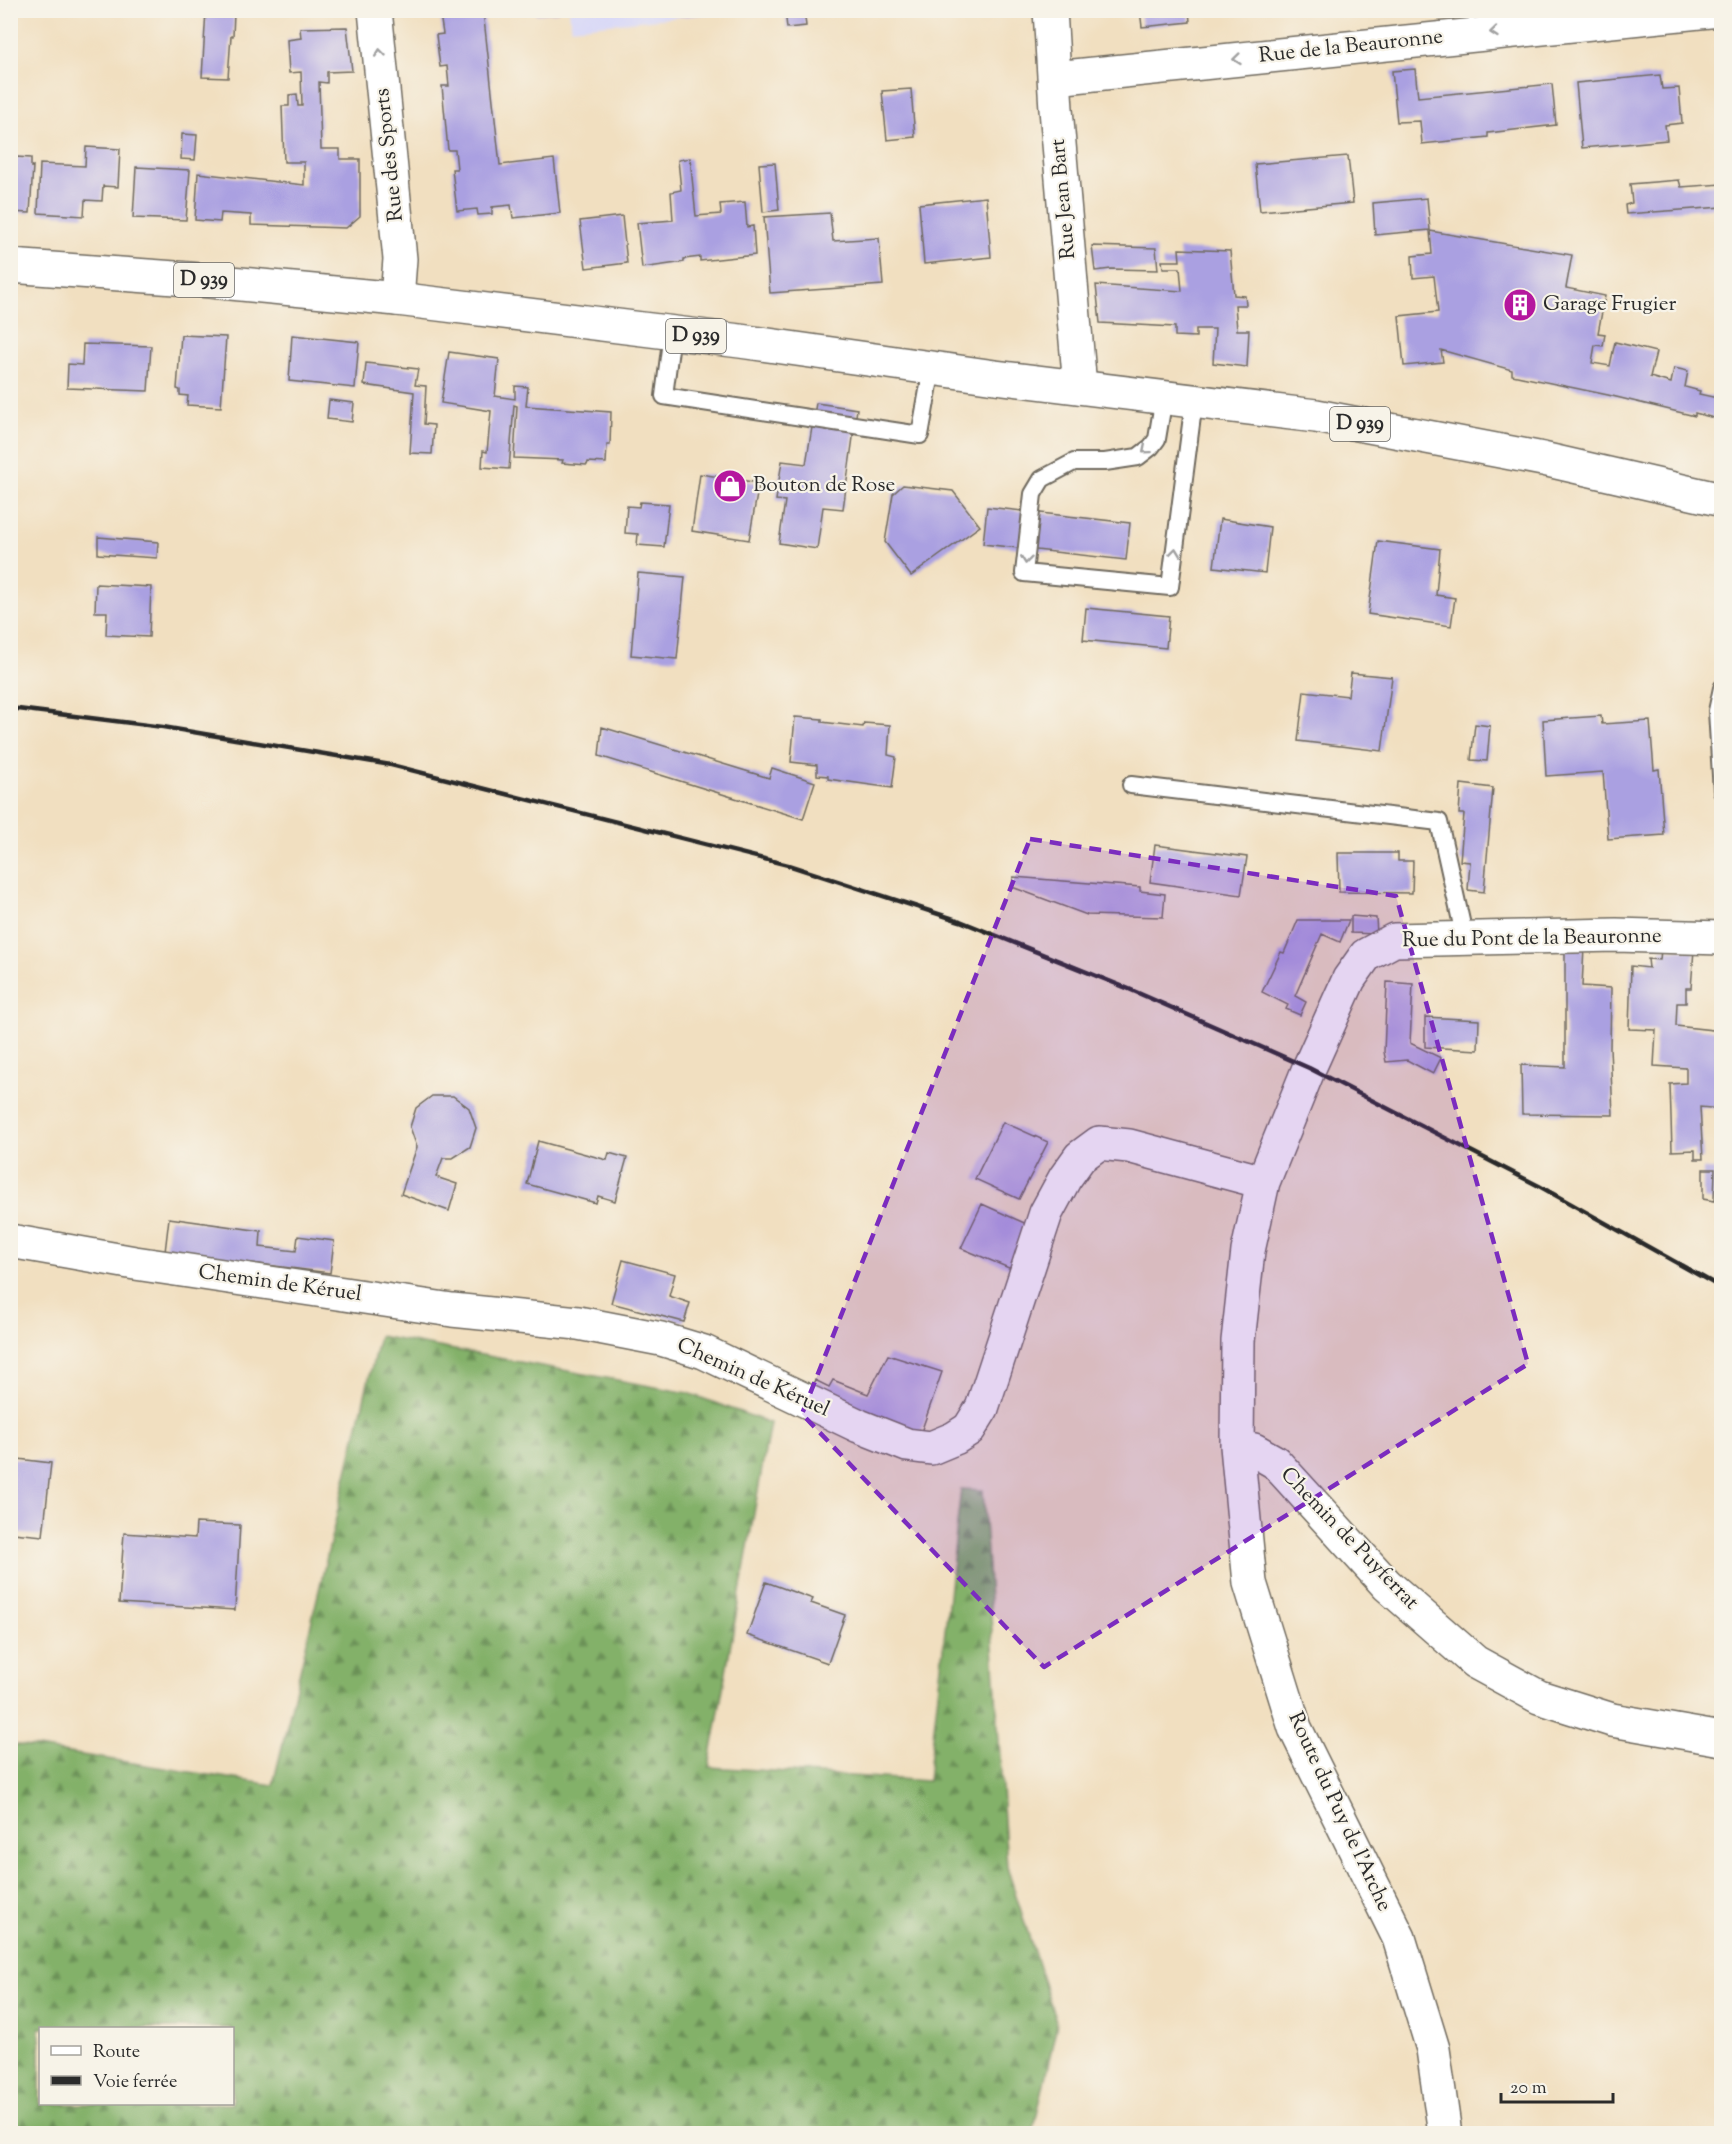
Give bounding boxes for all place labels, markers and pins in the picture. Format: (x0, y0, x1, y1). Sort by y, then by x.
building icon: Garage Frugier (1502, 287, 1538, 323)
place label: Garage Frugier (1543, 290, 1676, 320)
shop icon: Bouton de Rose (712, 468, 748, 504)
place label: Bouton de Rose (753, 471, 895, 501)

